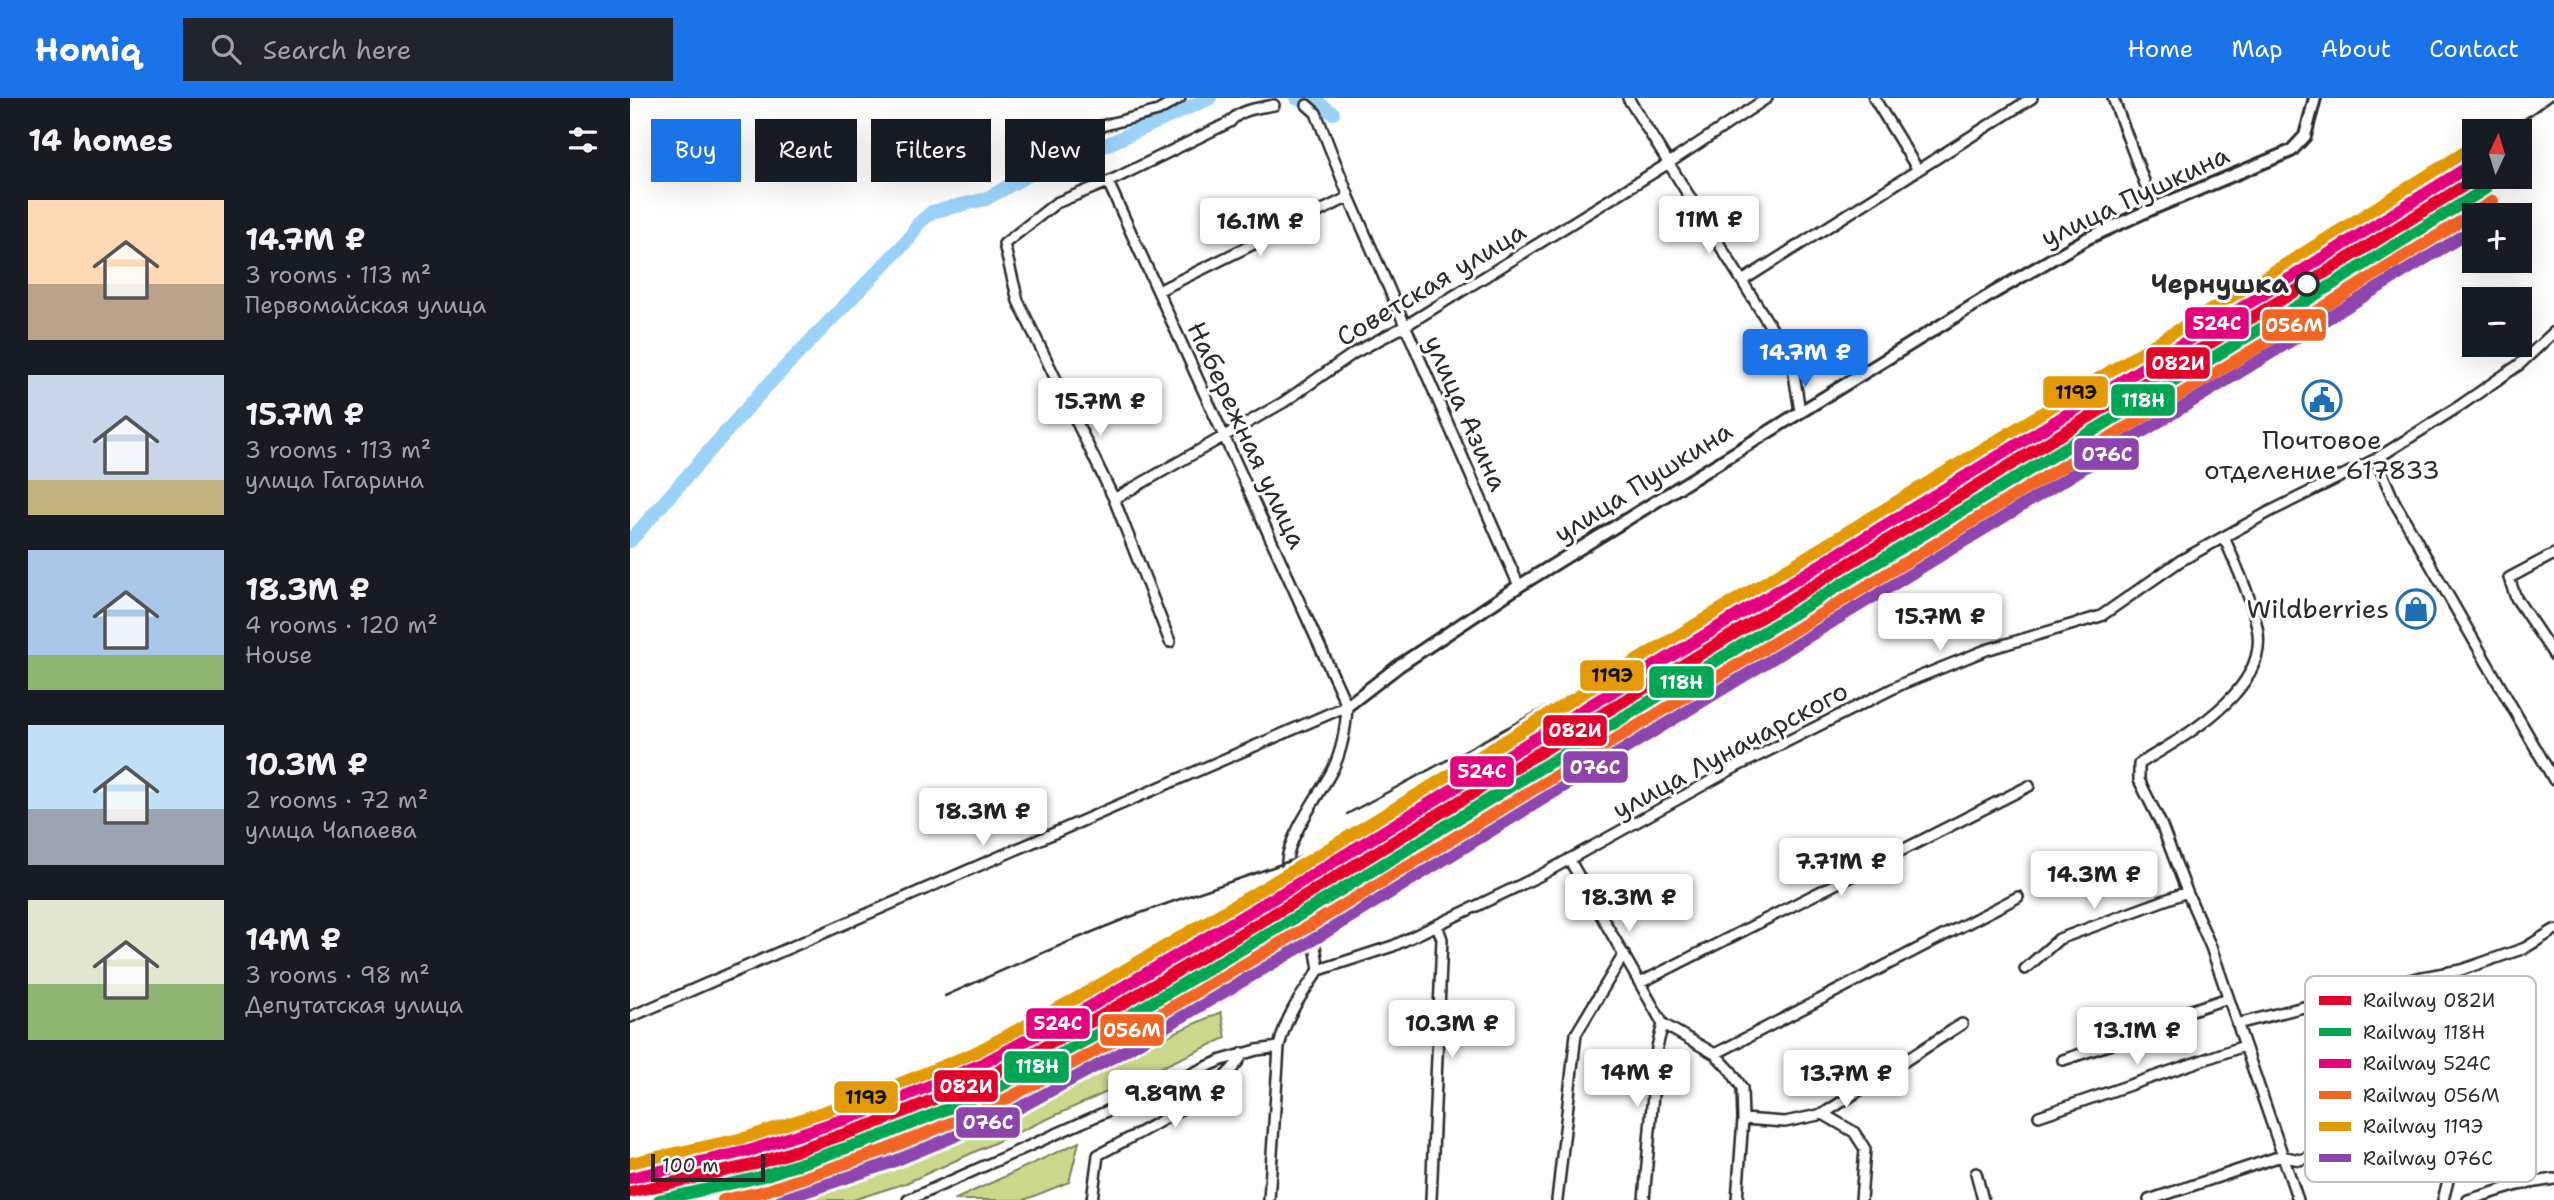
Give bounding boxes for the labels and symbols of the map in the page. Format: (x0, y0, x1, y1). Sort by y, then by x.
north arrow (2462, 119, 2532, 189)
street label: улица Пушкина (2035, 137, 2235, 255)
pin: 11M ₽ (1660, 197, 1758, 256)
pin: 16.1M ₽ (1195, 198, 1325, 258)
street label: Советская улица (1330, 213, 1532, 354)
place label: Чернушка (2151, 266, 2289, 301)
marker: Чернушка (2295, 272, 2319, 296)
line badge: 524С (2184, 306, 2250, 340)
line badge: 056М (2261, 308, 2327, 342)
text: 524С (2193, 311, 2241, 336)
text: 056М (2265, 313, 2323, 338)
street label: Набережная улица (1179, 316, 1315, 554)
street label: улица Азина (1417, 329, 1516, 496)
pin: 14.7M ₽ (1740, 330, 1870, 389)
line badge: 082И (2145, 346, 2211, 380)
text: 082И (2151, 351, 2205, 376)
line badge: 119Э (2042, 375, 2109, 409)
pin: 15.7M ₽ (1035, 378, 1165, 438)
public building icon: Почтовое отделение 617833 (2301, 379, 2343, 421)
text: 119Э (2055, 380, 2097, 405)
line badge: 118Н (2110, 383, 2176, 417)
text: 118Н (2121, 388, 2165, 413)
street label: улица Пушкина (1547, 413, 1739, 550)
place label: Почтовое отделение 617833 (2204, 422, 2440, 487)
line badge: 076С (2073, 437, 2140, 471)
text: 076С (2082, 442, 2132, 467)
shop icon: Wildberries (2395, 588, 2437, 630)
place label: Wildberries (2246, 591, 2389, 626)
pin: 15.7M ₽ (1875, 594, 2005, 653)
line badge: 119Э (1579, 659, 1645, 692)
text: 119Э (1591, 663, 1633, 688)
line badge: 118Н (1648, 665, 1715, 699)
text: 118Н (1659, 670, 1703, 695)
street label: улица Луначарского (1606, 673, 1854, 827)
line badge: 082И (1542, 714, 1608, 747)
text: 082И (1548, 718, 1602, 743)
line badge: 076С (1562, 750, 1629, 784)
line badge: 524С (1449, 755, 1515, 788)
text: 076С (1570, 755, 1620, 780)
text: 524С (1458, 759, 1506, 784)
pin: 18.3M ₽ (918, 788, 1048, 848)
pin: 7.71M ₽ (1776, 838, 1906, 898)
pin: 14.3M ₽ (2029, 852, 2159, 911)
pin: 18.3M ₽ (1564, 874, 1694, 934)
legend (2305, 976, 2536, 1182)
text: Railway 082И (2363, 988, 2495, 1013)
pin: 10.3M ₽ (1387, 1000, 1517, 1060)
line badge: 524С (1025, 1007, 1091, 1040)
pin: 13.1M ₽ (2072, 1007, 2202, 1067)
text: 524С (1034, 1011, 1082, 1036)
line badge: 056М (1099, 1013, 1165, 1047)
text: 056М (1103, 1018, 1161, 1043)
text: Railway 118Н (2363, 1020, 2485, 1045)
pin: 14M ₽ (1588, 1049, 1686, 1109)
line badge: 118Н (1003, 1050, 1070, 1084)
pin: 13.7M ₽ (1781, 1051, 1911, 1110)
text: Railway 524С (2363, 1051, 2491, 1076)
text: 118Н (1015, 1054, 1059, 1079)
line badge: 082И (933, 1069, 999, 1103)
pin: 9.89M ₽ (1110, 1070, 1240, 1130)
text: 082И (939, 1074, 993, 1099)
line badge: 119Э (833, 1080, 899, 1114)
text: Railway 056М (2363, 1083, 2500, 1108)
text: 119Э (845, 1085, 887, 1110)
line badge: 076С (955, 1106, 1021, 1139)
text: 076С (963, 1110, 1013, 1135)
text: Railway 119Э (2363, 1114, 2483, 1139)
text: Railway 076С (2363, 1146, 2493, 1171)
scale bar (651, 1151, 765, 1183)

